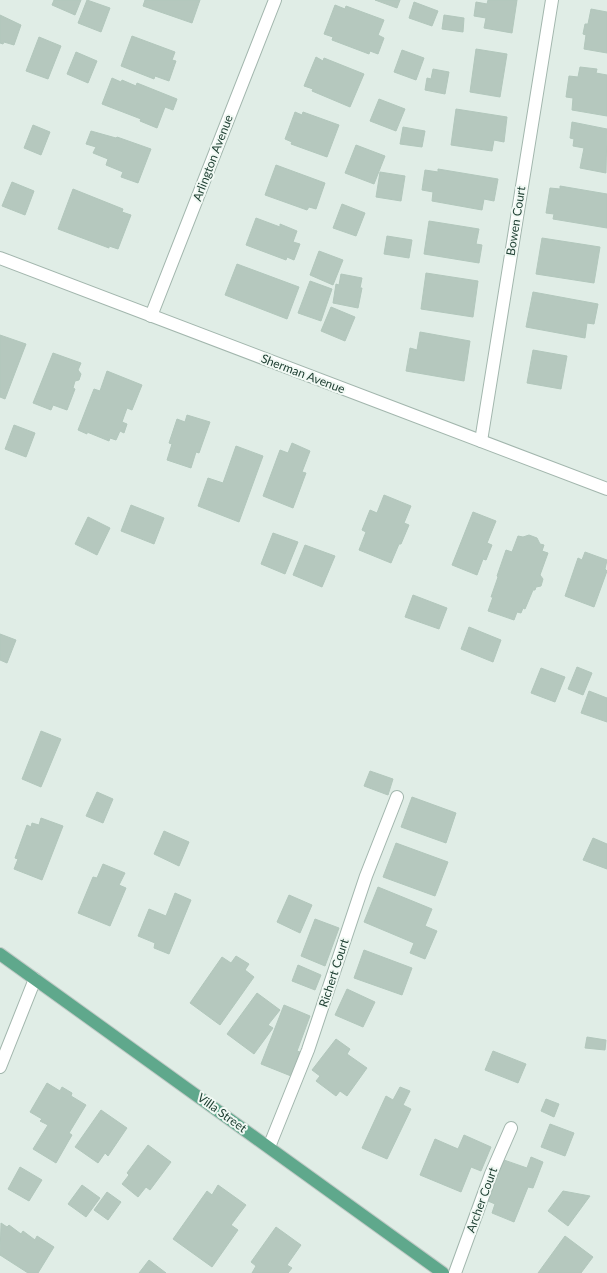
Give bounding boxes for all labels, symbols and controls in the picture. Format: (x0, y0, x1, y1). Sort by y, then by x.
street label: Arlington Avenue (189, 113, 236, 203)
street label: Bowen Court (503, 185, 528, 257)
street label: Sherman Avenue (259, 351, 347, 396)
street label: Richert Court (315, 936, 352, 1009)
street label: Villa Street (195, 1090, 250, 1136)
street label: Archer Court (463, 1165, 500, 1234)

